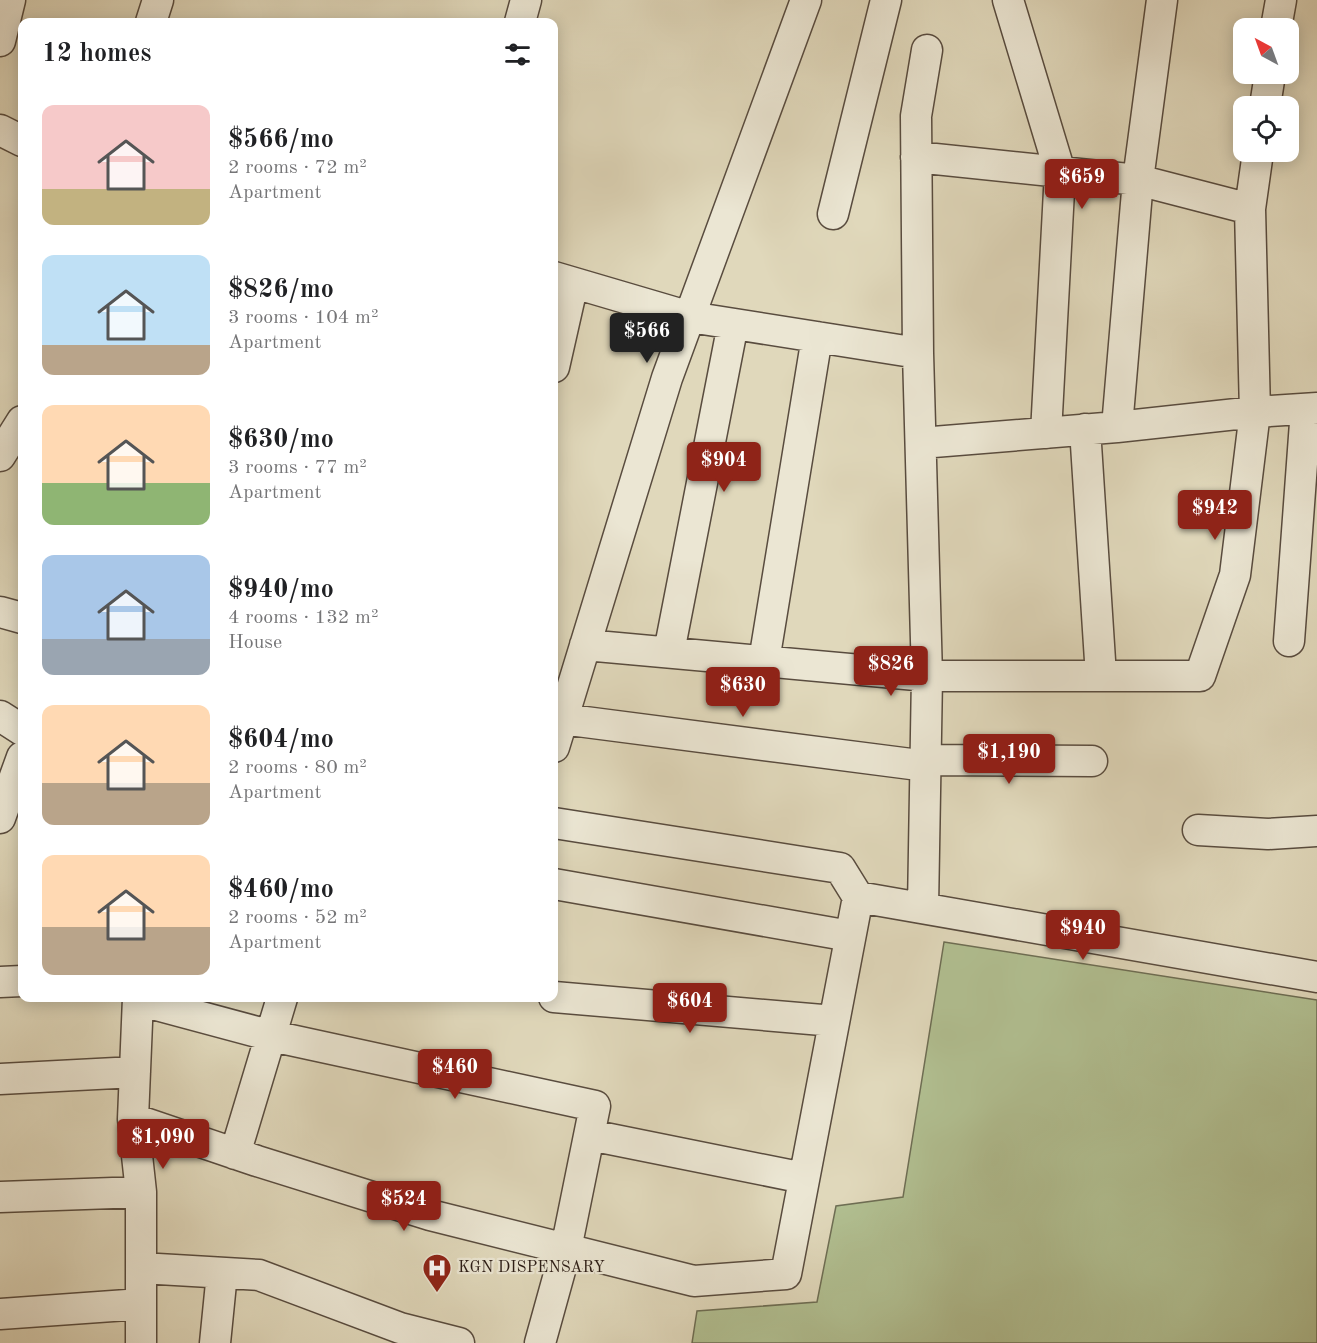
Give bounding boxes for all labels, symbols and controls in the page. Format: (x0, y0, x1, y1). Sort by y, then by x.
north arrow (1233, 18, 1299, 84)
map controls (1233, 18, 1299, 162)
icon: filters (501, 38, 534, 71)
text: 12 homes (42, 41, 151, 67)
button: locate (1233, 96, 1299, 162)
text: $566/mo (228, 127, 334, 153)
icon: home (90, 129, 162, 201)
text: 2 rooms · 72 m² (228, 158, 367, 178)
pin: $659 (1046, 159, 1118, 210)
text: $659 (1059, 168, 1105, 188)
text: Apartment (228, 183, 322, 203)
text: $826/mo (228, 277, 334, 303)
icon: home (90, 279, 162, 351)
text: 3 rooms · 104 m² (228, 308, 378, 328)
pin: $566 (611, 313, 683, 364)
text: $566 (624, 322, 670, 342)
text: Apartment (228, 333, 322, 353)
text: $630/mo (228, 427, 334, 453)
icon: home (90, 429, 162, 501)
pin: $904 (688, 442, 760, 493)
text: $904 (701, 451, 747, 471)
text: 3 rooms · 77 m² (228, 458, 367, 478)
text: Apartment (228, 483, 322, 503)
pin: $942 (1179, 490, 1251, 541)
text: $942 (1192, 499, 1238, 519)
text: $940/mo (228, 577, 334, 603)
icon: home (90, 579, 162, 651)
text: 4 rooms · 132 m² (228, 608, 378, 628)
text: House (228, 633, 282, 653)
pin: $826 (855, 646, 927, 697)
text: $826 (868, 655, 914, 675)
pin: $630 (707, 667, 779, 718)
text: $630 (720, 676, 766, 696)
text: $604/mo (228, 727, 334, 753)
icon: home (90, 729, 162, 801)
pin: $1,190 (960, 734, 1058, 785)
text: $1,190 (977, 743, 1041, 763)
text: 2 rooms · 80 m² (228, 758, 367, 778)
text: Apartment (228, 783, 322, 803)
text: $460/mo (228, 877, 334, 903)
icon: home (90, 879, 162, 951)
text: 2 rooms · 52 m² (228, 908, 367, 928)
pin: $940 (1047, 910, 1119, 961)
text: $940 (1060, 919, 1106, 939)
text: Apartment (228, 933, 322, 953)
pin: $604 (654, 983, 726, 1034)
text: $604 (667, 992, 713, 1012)
pin: $460 (419, 1049, 491, 1100)
text: $460 (432, 1058, 478, 1078)
pin: $1,090 (114, 1119, 212, 1170)
text: $1,090 (131, 1128, 195, 1148)
pin: $524 (368, 1181, 440, 1232)
text: $524 (381, 1190, 427, 1210)
hospital icon: KGN DISPENSARY (421, 1252, 453, 1294)
place label: KGN DISPENSARY (458, 1260, 605, 1276)

